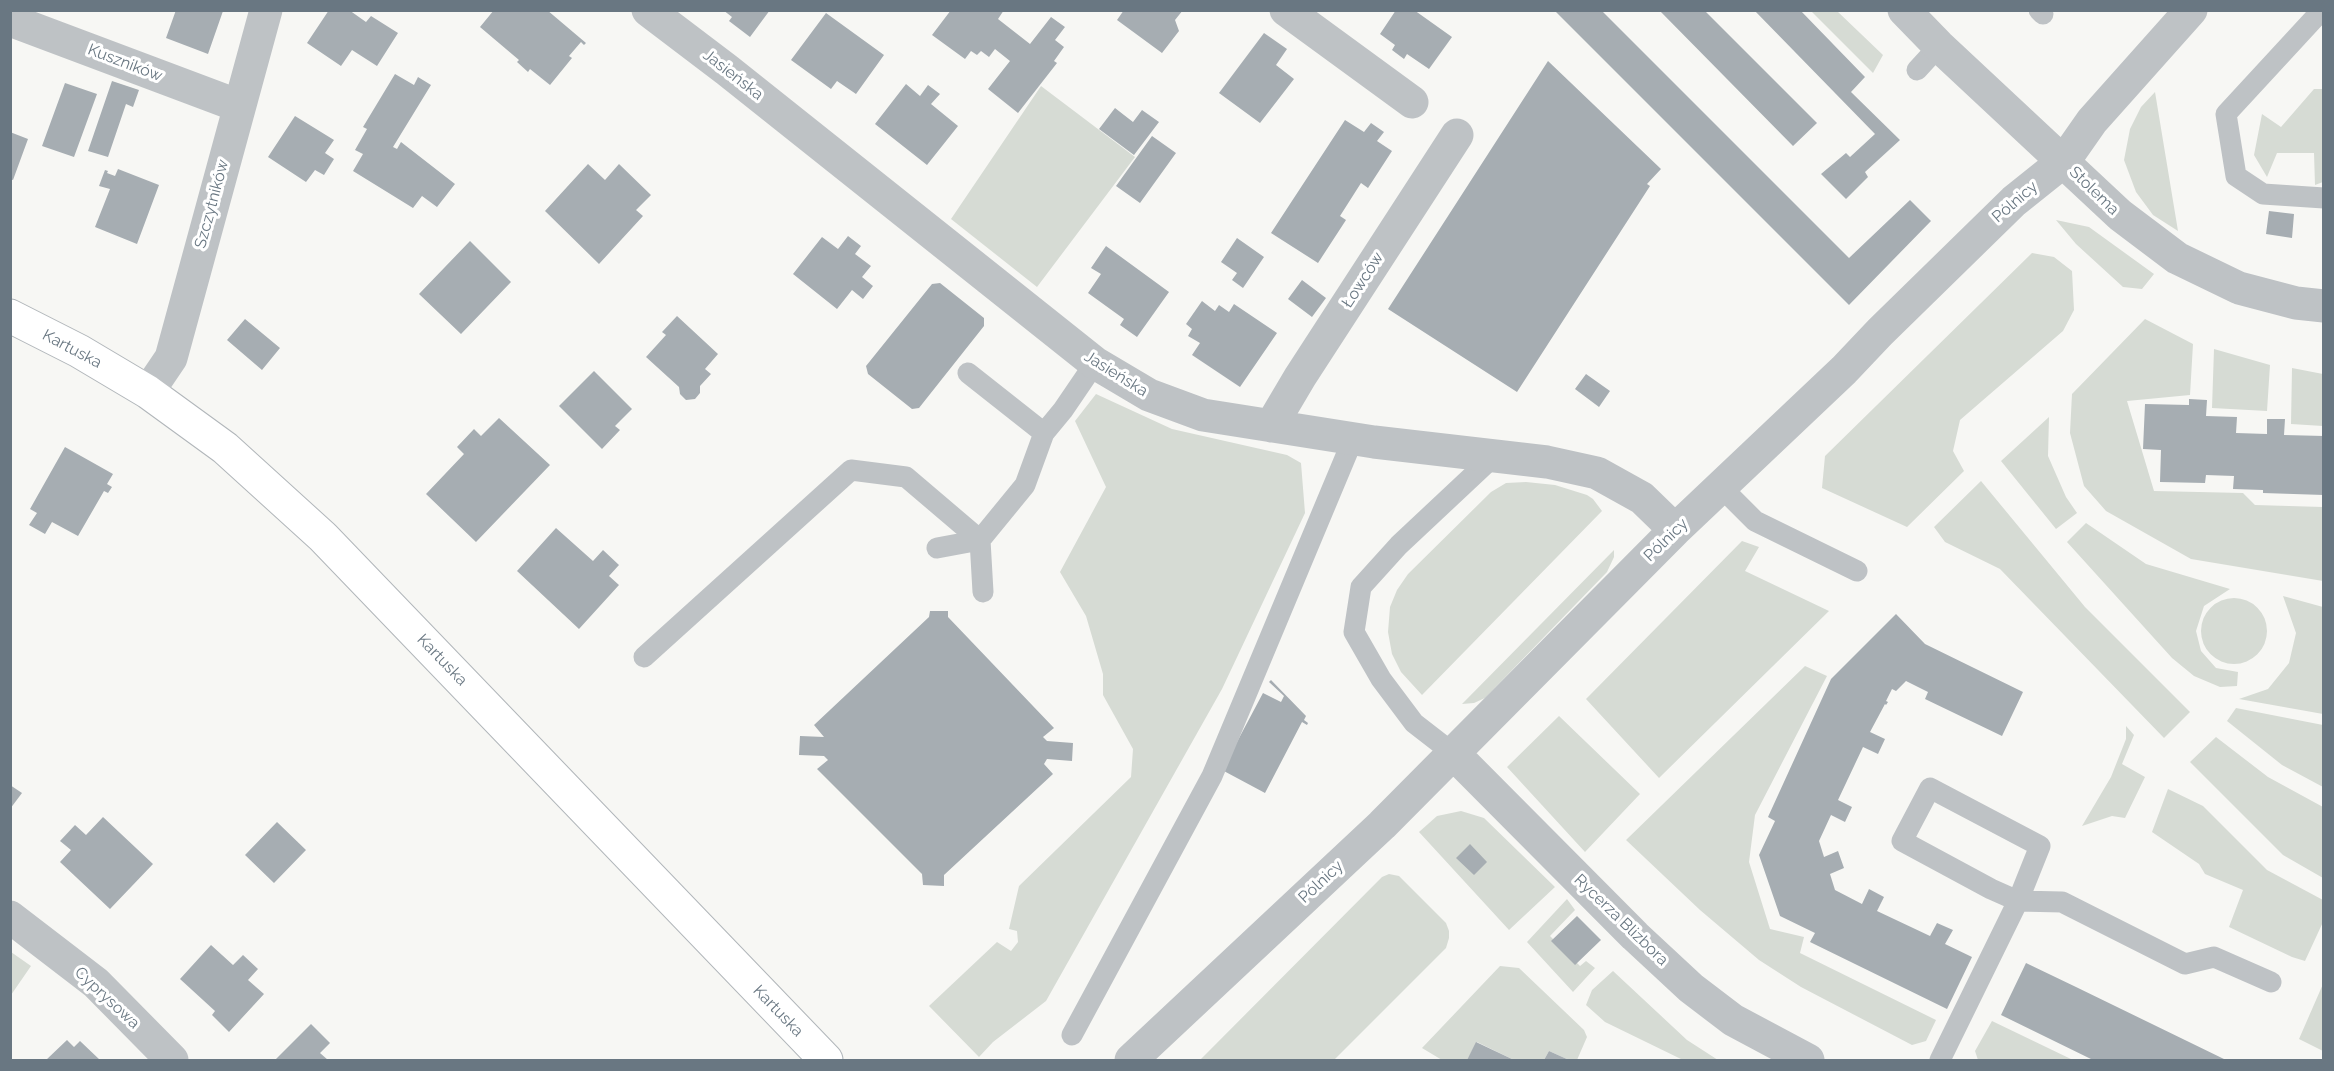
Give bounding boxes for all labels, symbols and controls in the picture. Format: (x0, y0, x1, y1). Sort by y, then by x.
street label: Kuszników (85, 40, 165, 86)
street label: Jasieńska (699, 46, 767, 104)
street label: Szczytników (191, 157, 233, 251)
street label: Stolema (2065, 163, 2123, 219)
street label: Pólnicy (1988, 177, 2042, 227)
street label: Łowców (1338, 249, 1388, 311)
street label: Kartuska (39, 325, 105, 373)
street label: Jasieńska (1081, 347, 1151, 401)
street label: Pólnicy (1640, 514, 1692, 566)
street label: Kartuska (413, 630, 471, 690)
street label: Pólnicy (1295, 857, 1347, 907)
street label: Rycerza Blizbora (1570, 870, 1672, 970)
street label: Cyprysowa (70, 963, 144, 1033)
street label: Kartuska (749, 981, 807, 1041)

